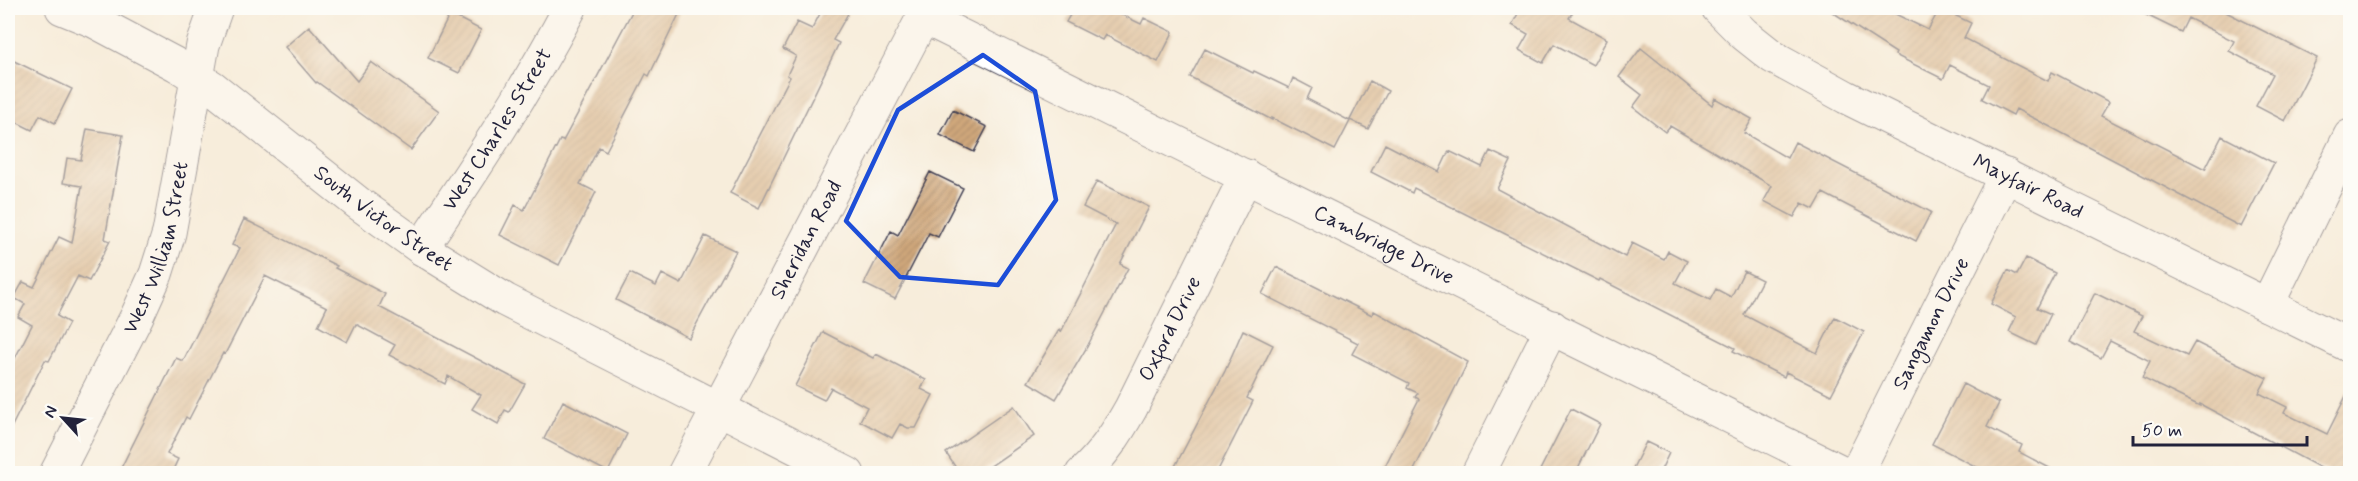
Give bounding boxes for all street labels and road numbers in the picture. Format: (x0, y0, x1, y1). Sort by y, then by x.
street label: West Charles Street (436, 43, 559, 216)
street label: Mayfair Road (1968, 148, 2088, 226)
street label: West William Street (116, 159, 196, 339)
street label: South Victor Street (308, 159, 458, 278)
street label: Sheridan Road (764, 176, 849, 304)
street label: Cambridge Drive (1309, 198, 1459, 292)
street label: Sangamon Drive (1886, 253, 1976, 395)
street label: Oxford Drive (1132, 272, 1208, 386)

